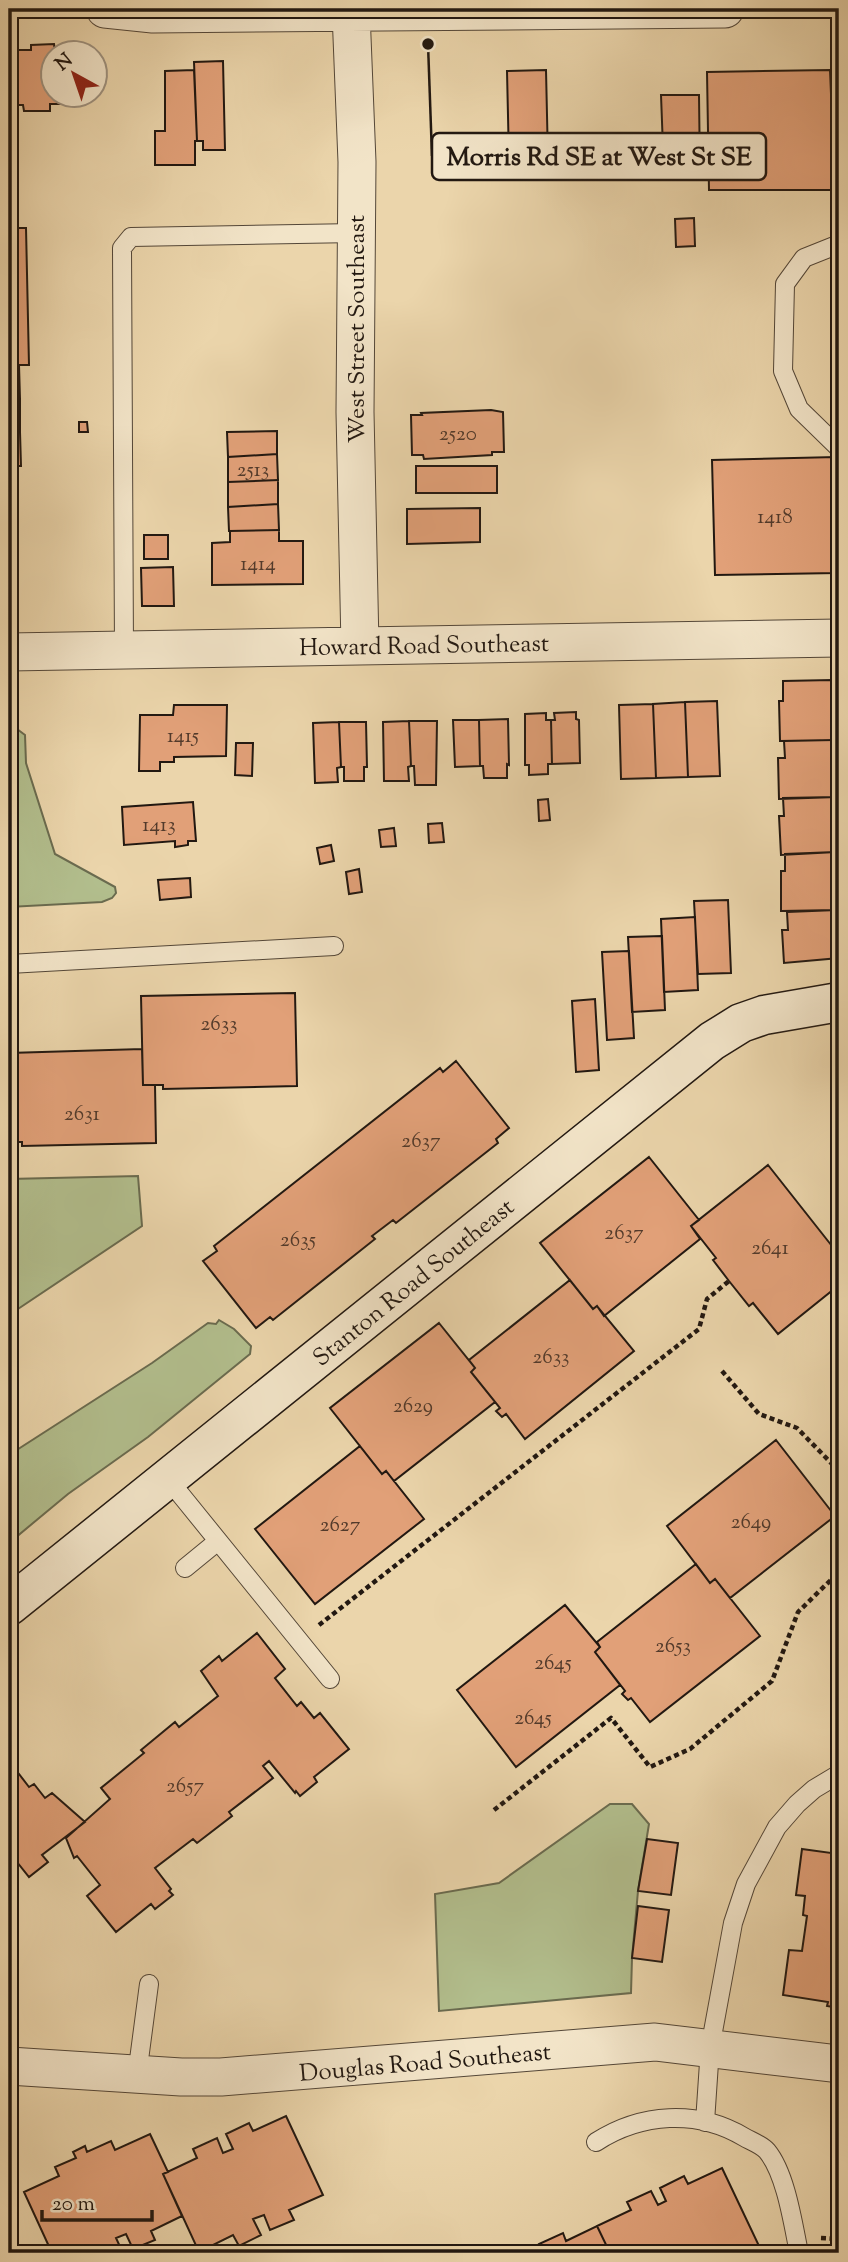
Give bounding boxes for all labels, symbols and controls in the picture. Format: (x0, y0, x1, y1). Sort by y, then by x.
north arrow (38, 38, 108, 108)
text: N (50, 48, 79, 78)
callout: Morris Rd SE at West St SE (432, 133, 766, 180)
text: Morris Rd SE at West St SE (446, 140, 752, 177)
street label: West Street Southeast (341, 215, 375, 443)
house number: 2520 (439, 420, 477, 450)
house number: 2513 (237, 456, 269, 486)
house number: 1418 (757, 503, 793, 533)
house number: 1414 (240, 550, 276, 580)
street label: Howard Road Southeast (299, 628, 549, 666)
house number: 1415 (167, 722, 199, 752)
house number: 1413 (142, 811, 176, 841)
house number: 2633 (200, 1010, 238, 1040)
house number: 2631 (64, 1100, 100, 1130)
house number: 2637 (401, 1127, 441, 1157)
street label: Stanton Road Southeast (306, 1192, 522, 1376)
house number: 2637 (604, 1219, 644, 1249)
house number: 2635 (280, 1226, 316, 1256)
house number: 2641 (751, 1234, 789, 1264)
house number: 2633 (532, 1343, 570, 1373)
house number: 2629 (393, 1392, 433, 1422)
house number: 2649 (731, 1508, 771, 1538)
house number: 2627 (320, 1511, 361, 1541)
house number: 2653 (655, 1632, 691, 1662)
house number: 2645 (534, 1649, 572, 1679)
house number: 2645 (514, 1704, 552, 1734)
house number: 2657 (166, 1772, 204, 1802)
street label: Douglas Road Southeast (298, 2036, 552, 2092)
scale bar (42, 2178, 152, 2222)
text: 20 m (52, 2190, 95, 2220)

